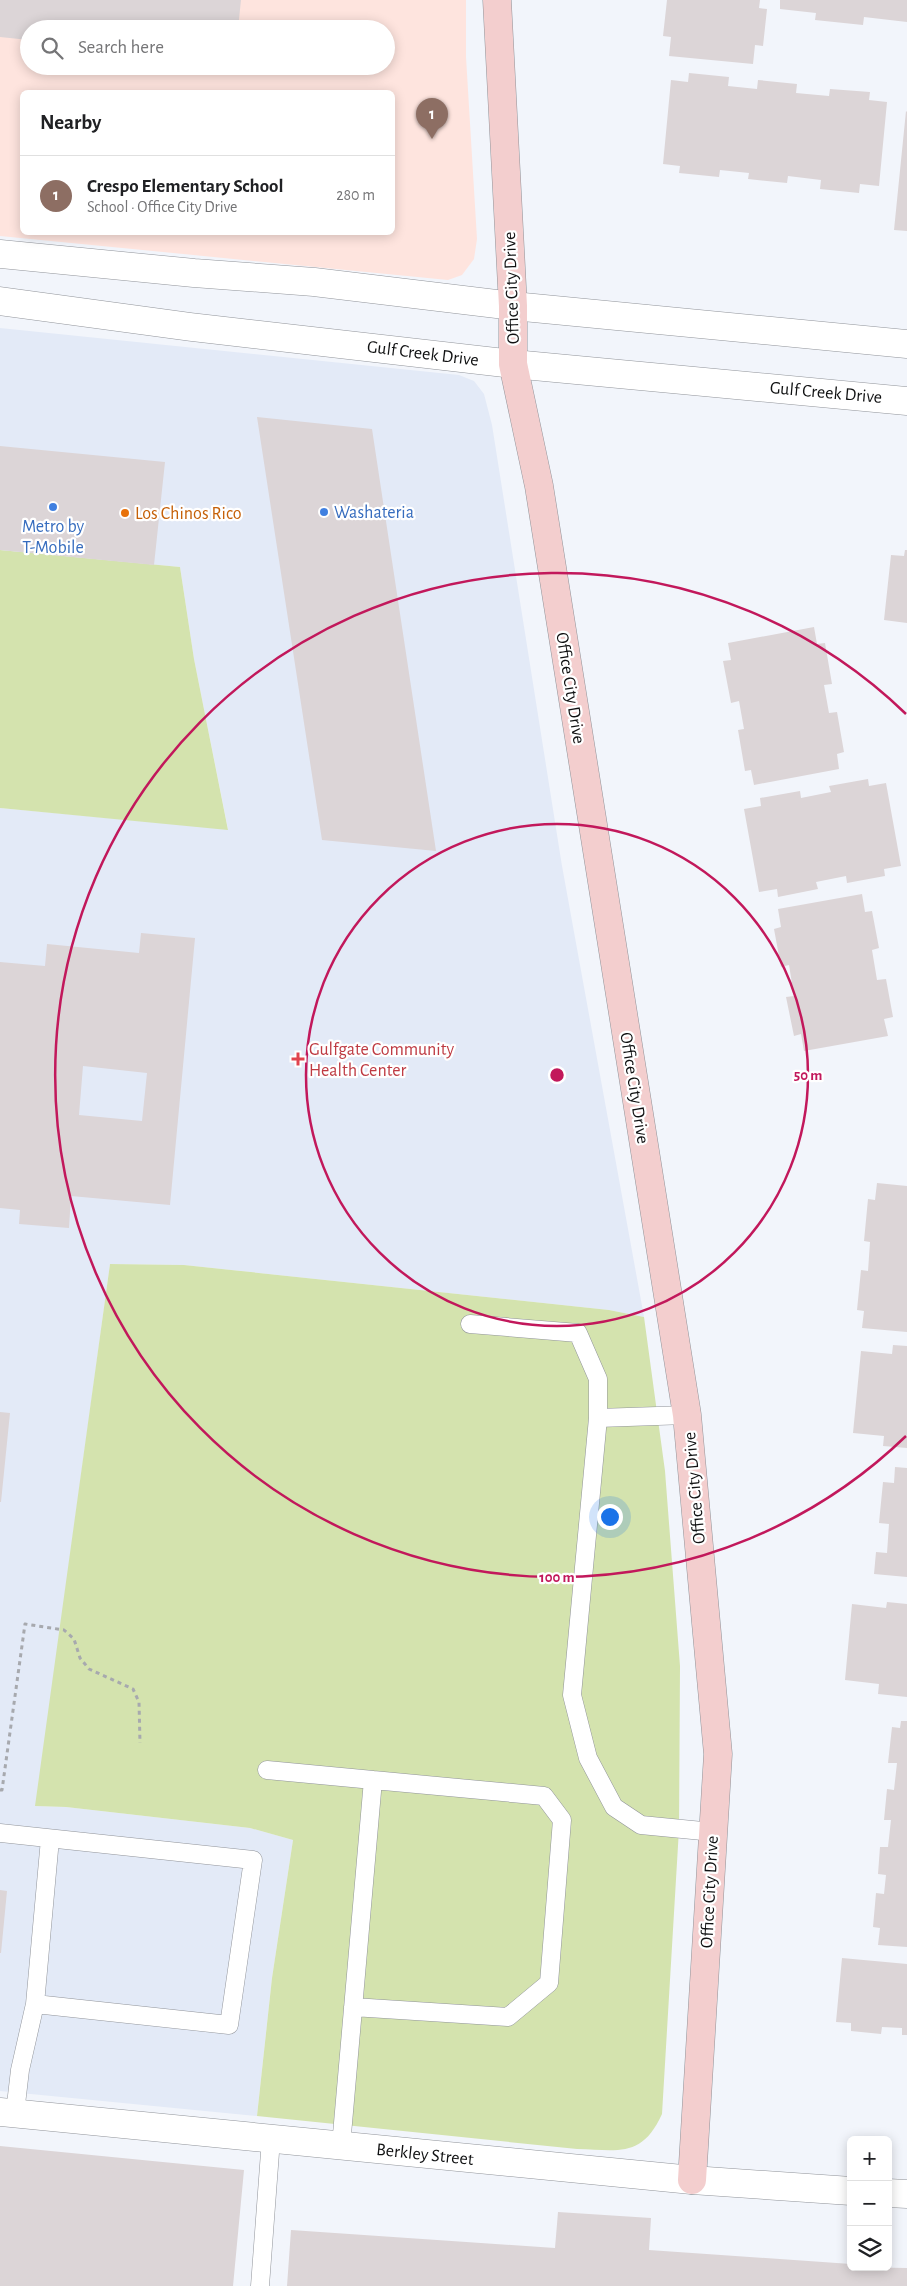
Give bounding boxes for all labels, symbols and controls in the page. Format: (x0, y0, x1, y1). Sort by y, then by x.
search box (20, 20, 395, 75)
icon: search (38, 34, 66, 62)
text: Search here (78, 38, 164, 57)
pin: 1 (416, 98, 448, 139)
text: Nearby (40, 112, 101, 133)
text: Crespo Elementary School (87, 177, 283, 196)
text: 1 (53, 187, 59, 203)
text: 280 m (336, 187, 375, 203)
text: School · Office City Drive (87, 199, 237, 215)
street label: Office City Drive (501, 231, 523, 345)
street label: Gulf Creek Drive (366, 338, 480, 370)
street label: Gulf Creek Drive (769, 379, 883, 407)
marker: Metro by T-Mobile (47, 501, 59, 513)
place label: Washateria (334, 504, 414, 522)
place label: Los Chinos Rico (135, 505, 242, 523)
marker: Washateria (318, 506, 330, 518)
marker: Los Chinos Rico (119, 507, 131, 519)
place label: Metro by T-Mobile (22, 518, 84, 557)
street label: Office City Drive (552, 631, 588, 745)
street label: Office City Drive (616, 1031, 652, 1145)
place label: Gulfgate Community Health Center (309, 1041, 454, 1080)
marker: Gulfgate Community Health Center (291, 1052, 305, 1066)
centre of rings (548, 1066, 566, 1084)
text: 50 m (794, 1068, 822, 1083)
street label: Office City Drive (681, 1431, 709, 1545)
your location (597, 1504, 623, 1530)
text: 100 m (539, 1570, 575, 1585)
street label: Office City Drive (698, 1835, 722, 1949)
map controls (847, 2136, 892, 2271)
button: + (847, 2136, 892, 2181)
street label: Berkley Street (375, 2141, 475, 2169)
button: − (847, 2181, 892, 2226)
button: layers (847, 2226, 892, 2271)

